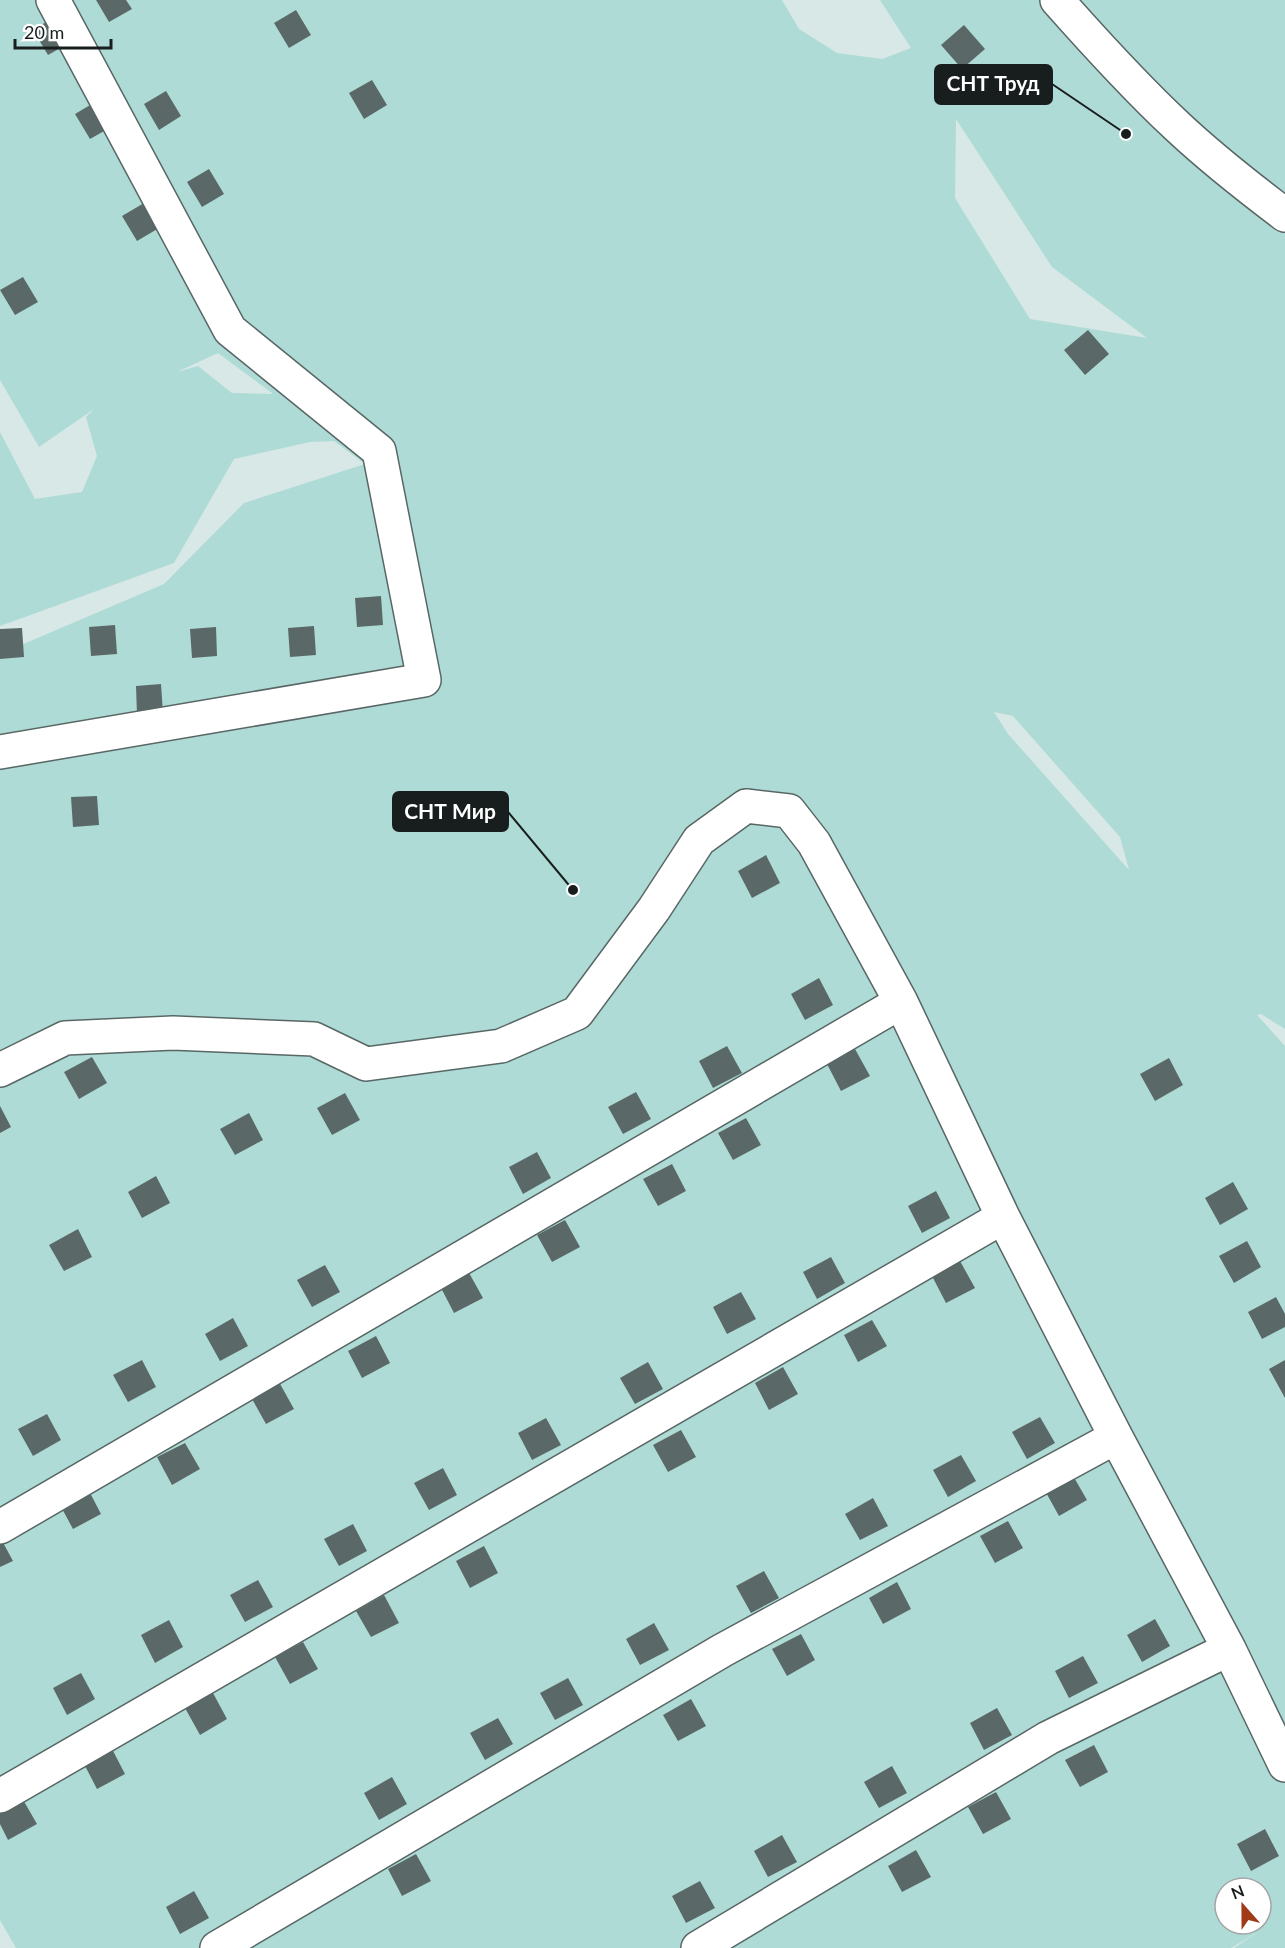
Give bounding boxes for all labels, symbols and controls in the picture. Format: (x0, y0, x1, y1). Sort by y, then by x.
scale bar (15, 12, 111, 50)
text: 20 m (24, 21, 64, 43)
callout: СНТ Труд (935, 65, 1052, 104)
text: СНТ Труд (946, 70, 1040, 95)
callout: СНТ Мир (393, 792, 508, 831)
text: СНТ Мир (404, 798, 496, 823)
north arrow (1213, 1876, 1273, 1936)
text: N (1228, 1880, 1247, 1903)

